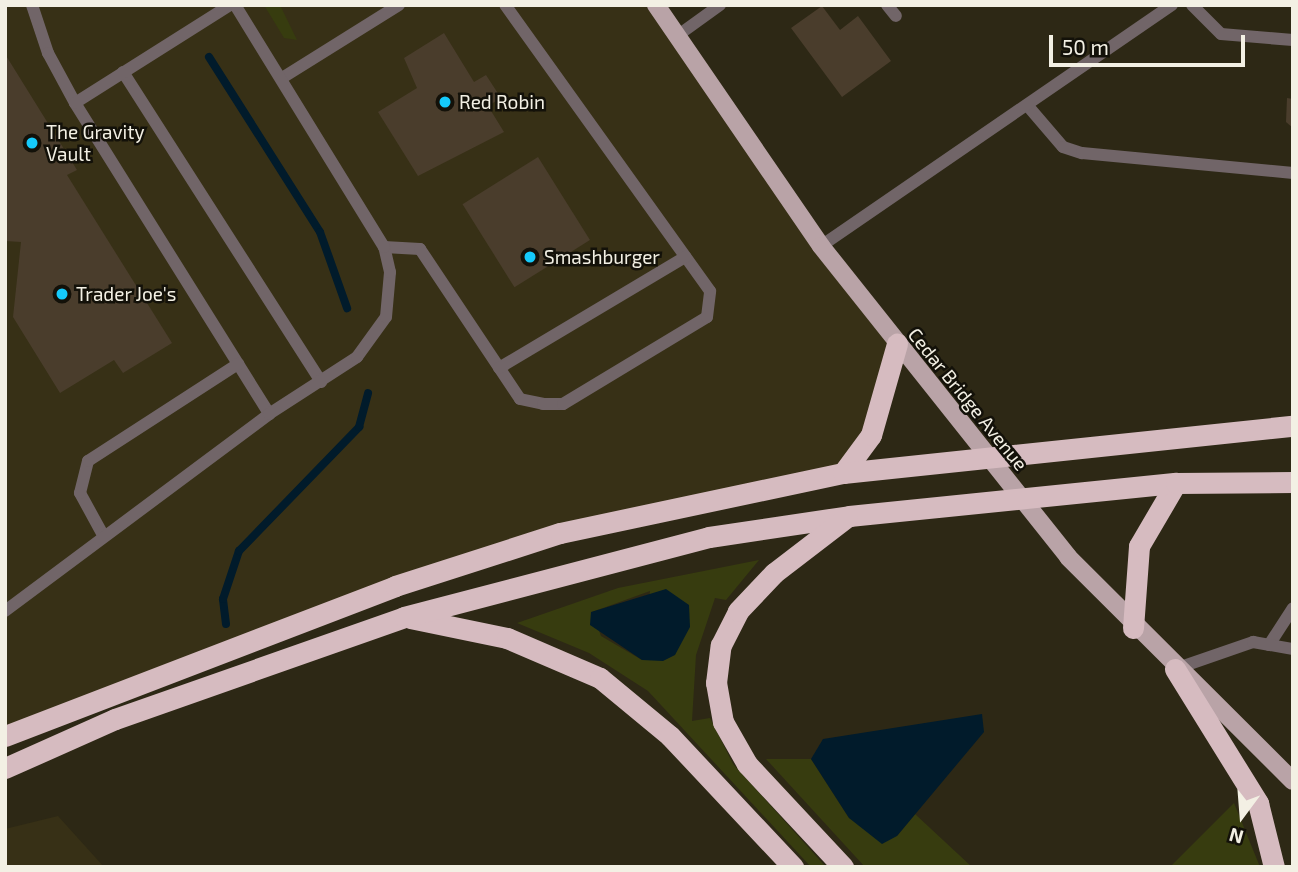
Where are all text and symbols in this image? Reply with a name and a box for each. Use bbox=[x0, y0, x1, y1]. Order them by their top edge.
scale bar bbox=[1053, 21, 1249, 65]
text: 50 m bbox=[1062, 34, 1109, 59]
place label: Red Robin bbox=[459, 91, 545, 113]
marker: Red Robin bbox=[437, 94, 453, 110]
place label: The Gravity Vault bbox=[46, 121, 145, 165]
marker: The Gravity Vault bbox=[24, 135, 40, 151]
place label: Smashburger bbox=[544, 246, 660, 268]
marker: Smashburger bbox=[522, 249, 538, 265]
place label: Trader Joe's bbox=[76, 283, 177, 305]
marker: Trader Joe's bbox=[54, 286, 70, 302]
street label: Cedar Bridge Avenue bbox=[903, 323, 1033, 475]
north arrow bbox=[1207, 781, 1277, 851]
text: N bbox=[1226, 824, 1246, 850]

